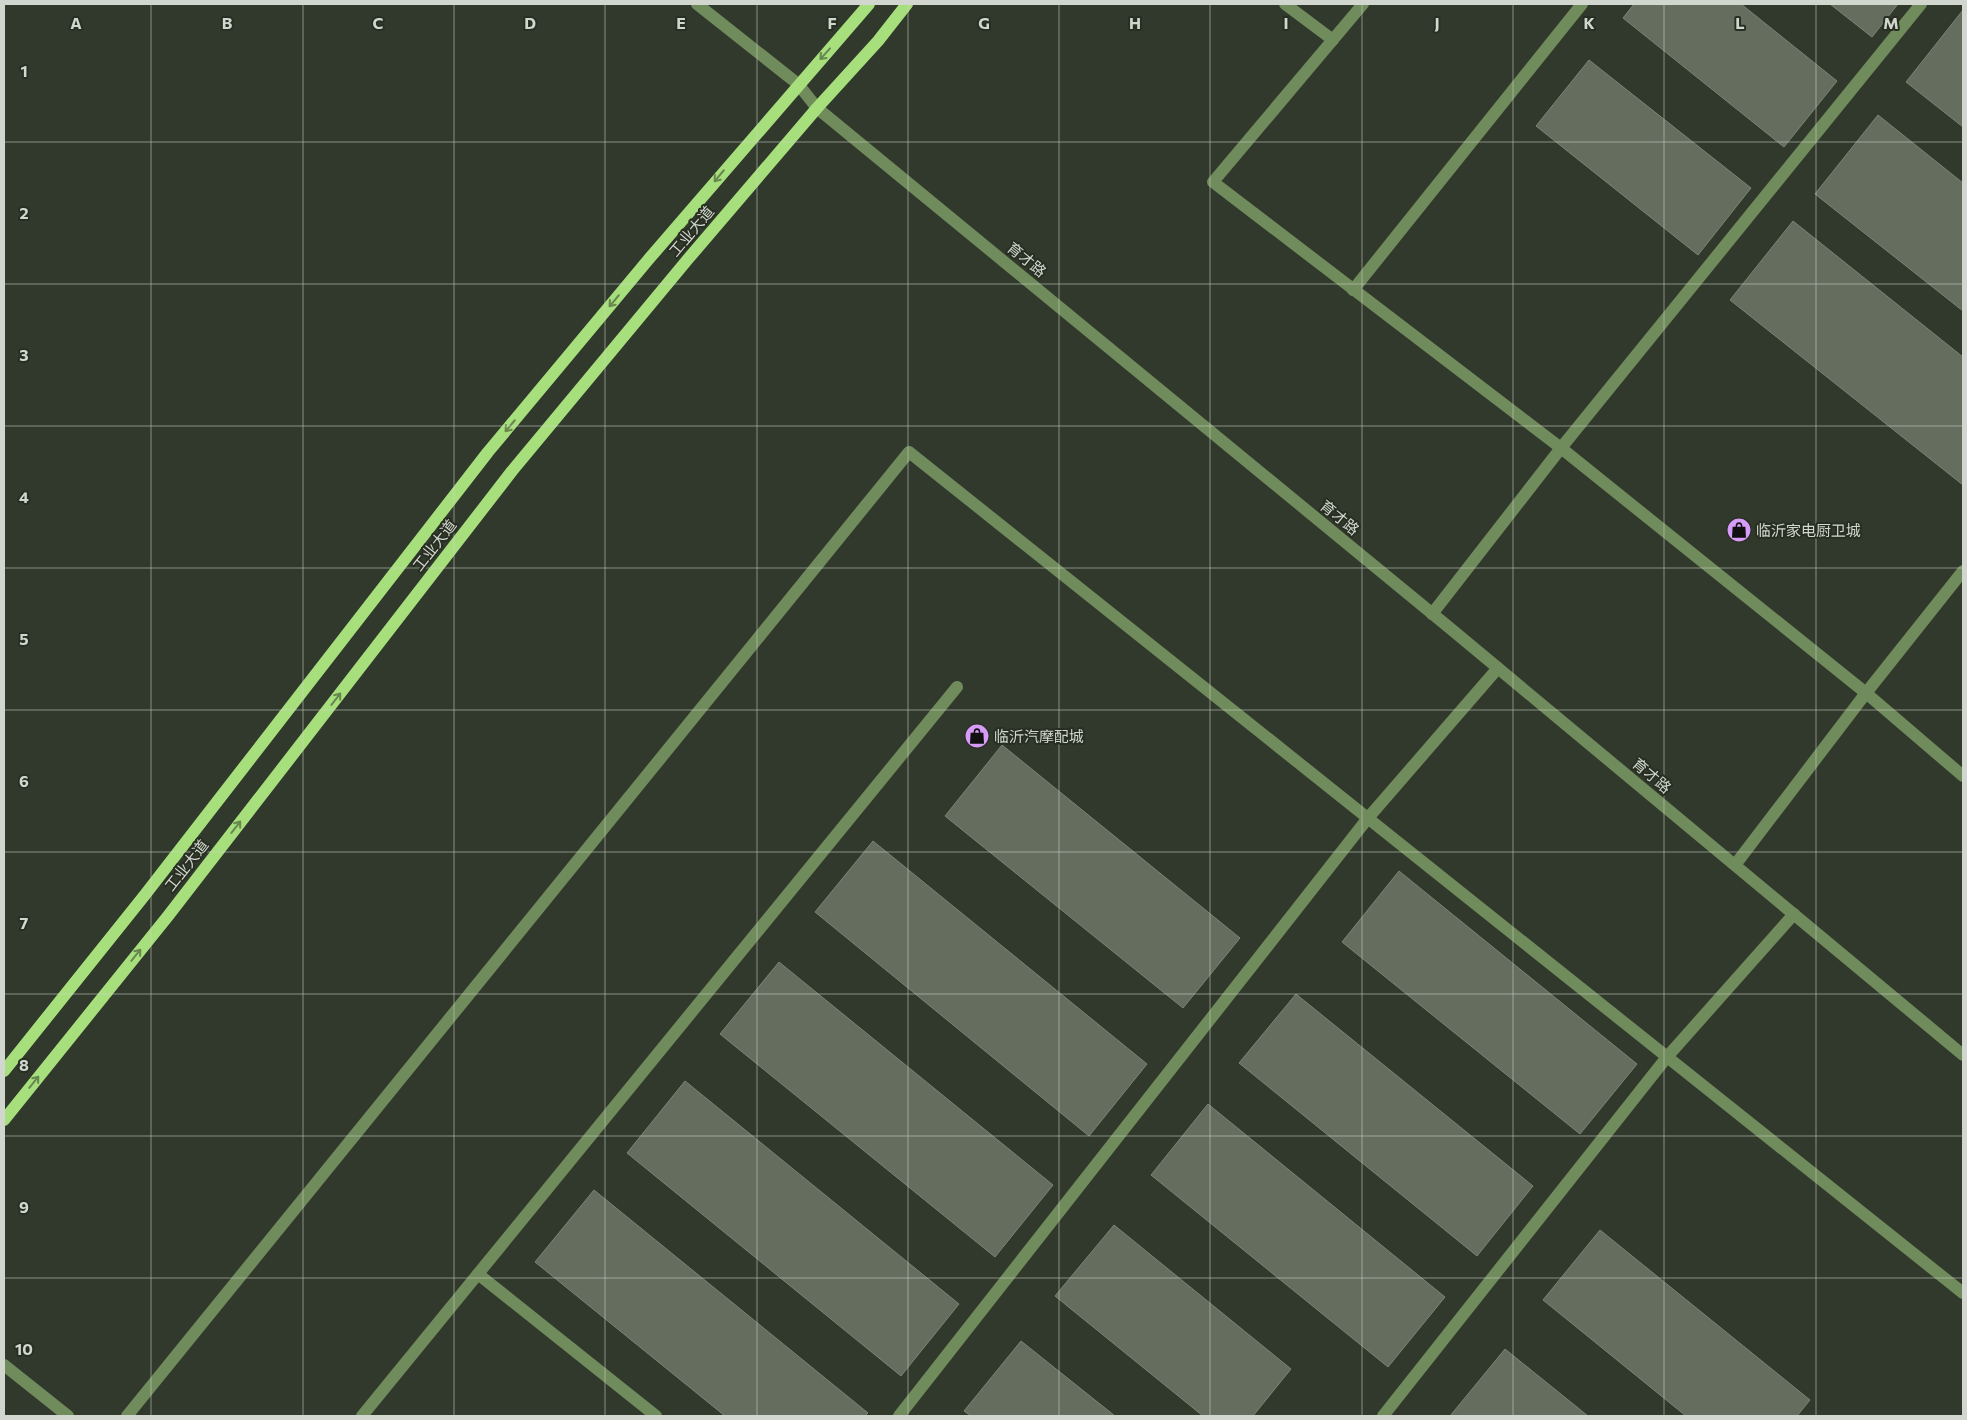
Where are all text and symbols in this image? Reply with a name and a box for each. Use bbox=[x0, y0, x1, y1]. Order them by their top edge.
text: A bbox=[70, 13, 82, 32]
text: B bbox=[222, 13, 233, 32]
text: C bbox=[373, 13, 384, 32]
text: D bbox=[524, 13, 536, 32]
text: E bbox=[676, 13, 686, 32]
text: F bbox=[827, 13, 837, 32]
text: G bbox=[978, 13, 990, 32]
text: H bbox=[1129, 13, 1141, 32]
text: I bbox=[1283, 13, 1289, 32]
text: J bbox=[1434, 13, 1440, 32]
text: K bbox=[1583, 13, 1595, 32]
text: L bbox=[1735, 13, 1745, 32]
text: M bbox=[1883, 13, 1899, 32]
one-way arrow bbox=[819, 47, 831, 60]
text: 1 bbox=[20, 61, 28, 80]
one-way arrow bbox=[713, 170, 724, 183]
street label: 工业大道 bbox=[665, 202, 717, 260]
text: 2 bbox=[19, 203, 29, 222]
street label: 育才路 bbox=[1004, 238, 1050, 280]
one-way arrow bbox=[608, 294, 619, 307]
text: 3 bbox=[19, 345, 29, 364]
one-way arrow bbox=[504, 419, 515, 432]
text: 4 bbox=[19, 487, 29, 506]
street label: 育才路 bbox=[1317, 496, 1363, 538]
street label: 工业大道 bbox=[408, 516, 460, 574]
shop icon: 临沂家电厨卫城 bbox=[1726, 517, 1752, 543]
place label: 临沂家电厨卫城 bbox=[1756, 521, 1861, 539]
text: 5 bbox=[19, 629, 29, 648]
one-way arrow bbox=[330, 693, 341, 706]
shop icon: 临沂汽摩配城 bbox=[964, 723, 990, 749]
place label: 临沂汽摩配城 bbox=[994, 727, 1084, 745]
street label: 育才路 bbox=[1629, 754, 1675, 796]
text: 6 bbox=[19, 771, 29, 790]
one-way arrow bbox=[231, 820, 241, 834]
street label: 工业大道 bbox=[160, 836, 212, 894]
text: 7 bbox=[20, 913, 29, 932]
one-way arrow bbox=[130, 949, 141, 962]
text: 8 bbox=[19, 1055, 29, 1074]
one-way arrow bbox=[29, 1076, 40, 1089]
text: 9 bbox=[19, 1197, 29, 1216]
text: 10 bbox=[15, 1339, 33, 1358]

